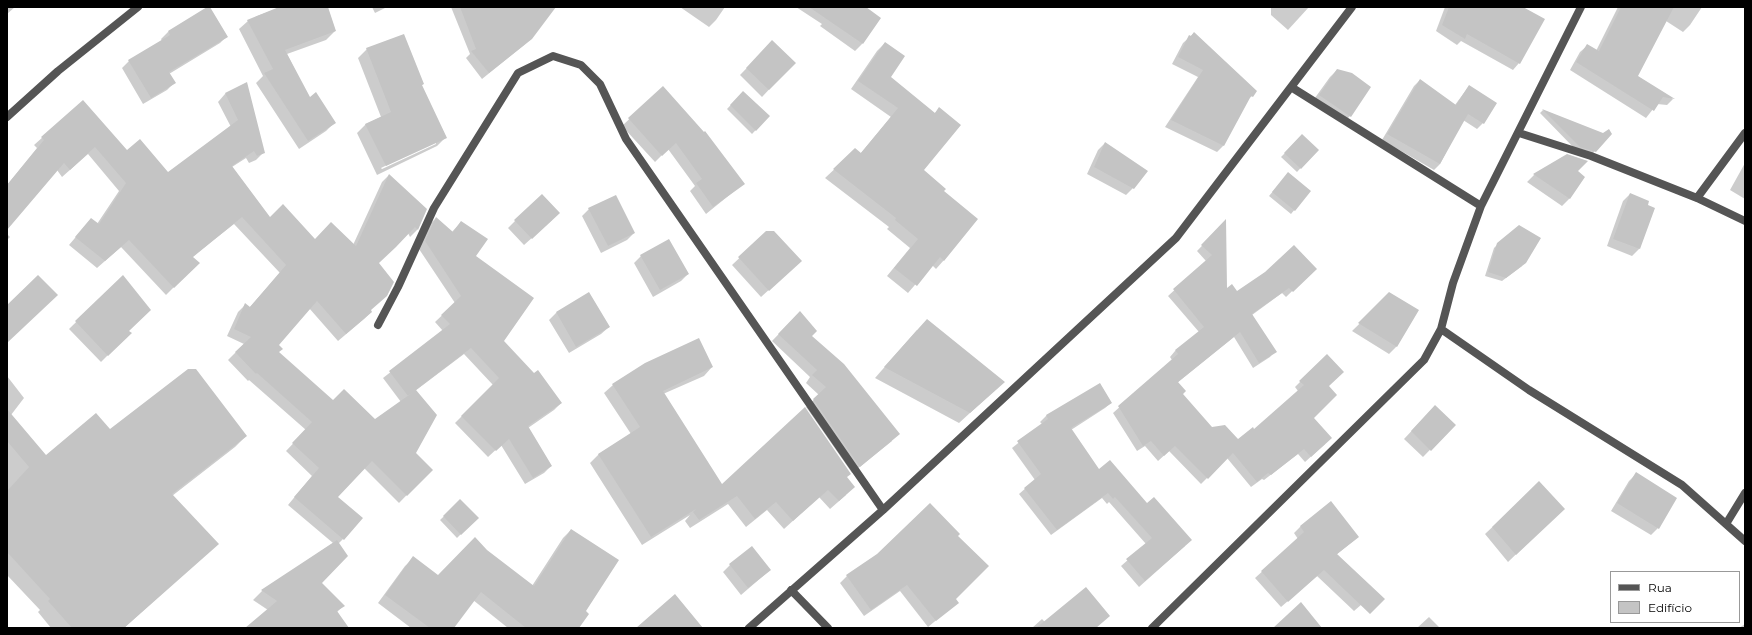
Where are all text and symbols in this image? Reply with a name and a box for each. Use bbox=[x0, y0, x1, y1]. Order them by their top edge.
legend bbox=[1610, 571, 1740, 623]
text: Rua bbox=[1648, 580, 1672, 595]
text: Edifício bbox=[1648, 600, 1692, 615]

